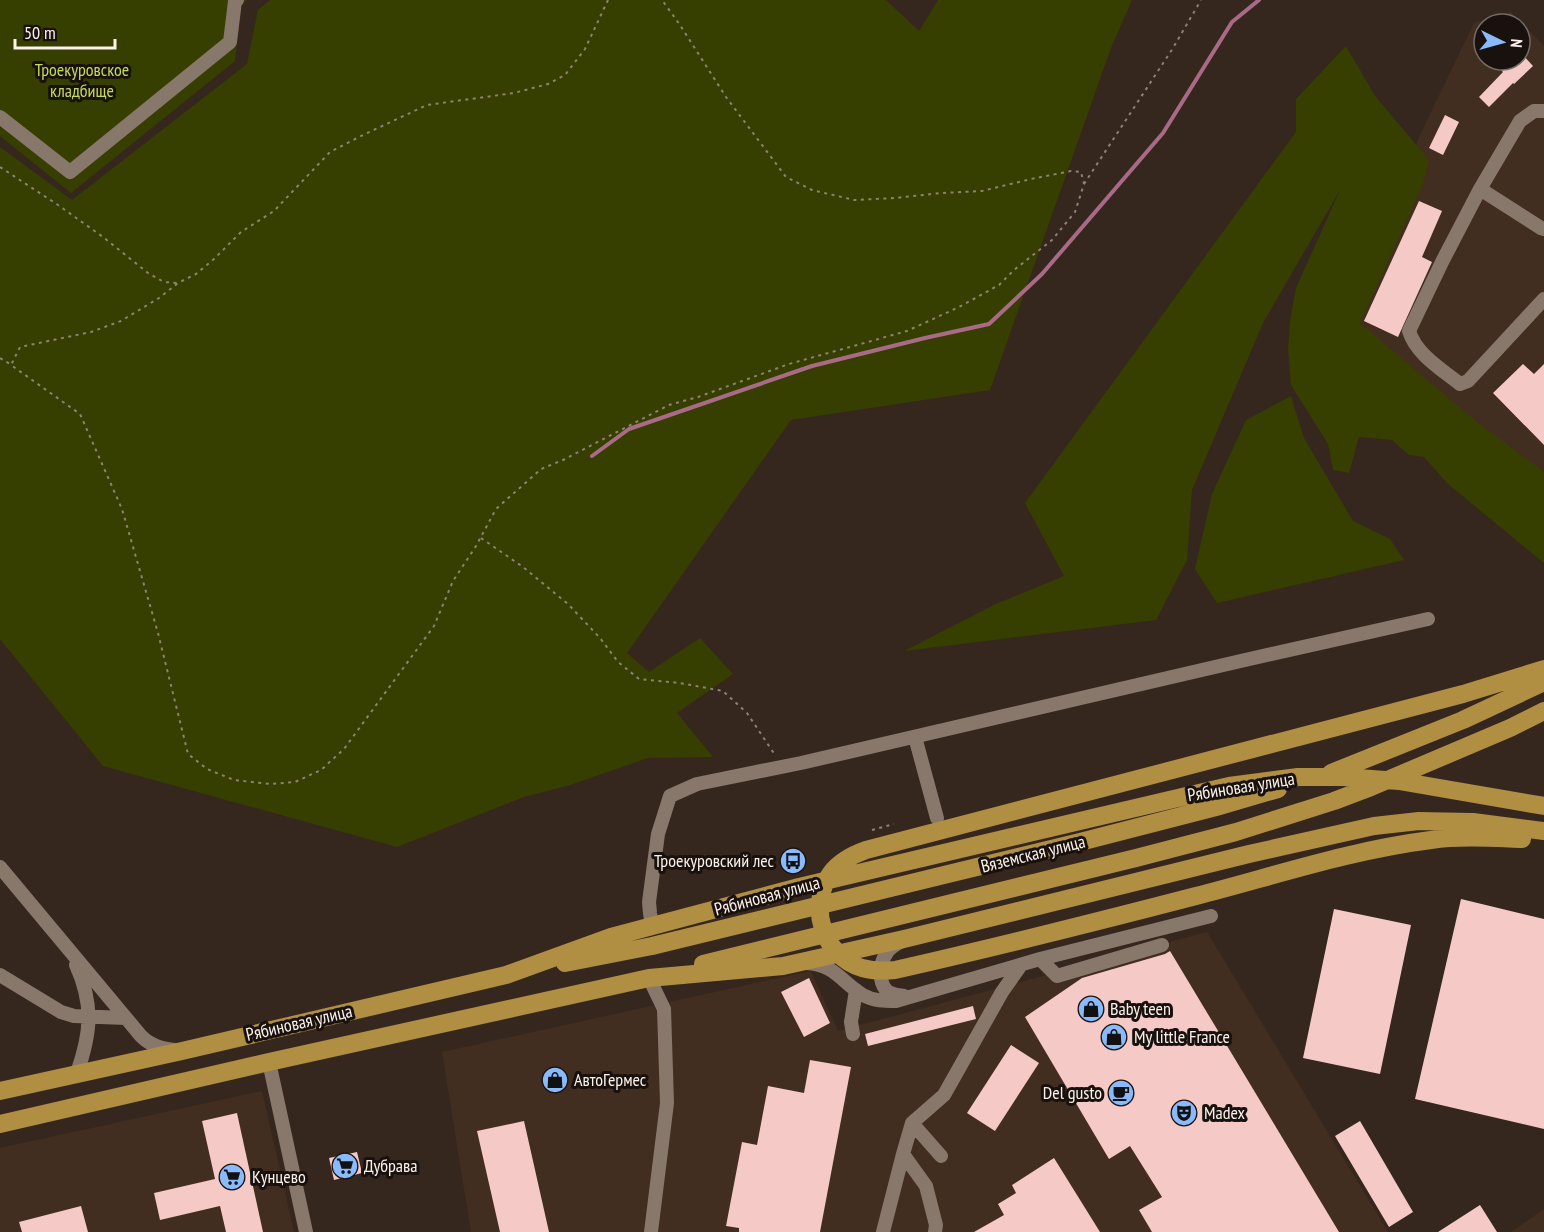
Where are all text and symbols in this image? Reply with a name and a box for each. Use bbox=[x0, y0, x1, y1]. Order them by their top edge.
scale bar bbox=[15, 12, 116, 50]
north arrow bbox=[1472, 12, 1532, 72]
text: 50 m bbox=[24, 21, 56, 44]
text: N bbox=[1507, 38, 1527, 48]
park label: Троекуровское кладбище bbox=[35, 58, 129, 102]
street label: Рябиновая улица bbox=[1186, 767, 1296, 806]
street label: Вяземская улица bbox=[978, 829, 1087, 878]
bus stop icon: Троекуровский лес bbox=[778, 846, 808, 876]
place label: Троекуровский лес bbox=[654, 849, 775, 872]
street label: Рябиновая улица bbox=[712, 870, 822, 921]
shop icon: Baby teen bbox=[1076, 994, 1106, 1024]
place label: Baby teen bbox=[1110, 997, 1171, 1020]
street label: Рябиновая улица bbox=[243, 999, 354, 1046]
shop icon: My little France bbox=[1099, 1022, 1129, 1052]
place label: My little France bbox=[1134, 1025, 1230, 1048]
shop icon: АвтоГермес bbox=[540, 1065, 570, 1095]
place label: АвтоГермес bbox=[574, 1068, 647, 1091]
cafe icon: Del gusto bbox=[1106, 1078, 1136, 1108]
place label: Del gusto bbox=[1043, 1081, 1102, 1104]
theatre icon: Madex bbox=[1169, 1098, 1199, 1128]
place label: Madex bbox=[1204, 1101, 1246, 1124]
supermarket icon: Дубрава bbox=[330, 1151, 360, 1181]
place label: Дубрава bbox=[364, 1154, 417, 1177]
supermarket icon: Кунцево bbox=[217, 1162, 247, 1192]
place label: Кунцево bbox=[252, 1165, 306, 1188]

